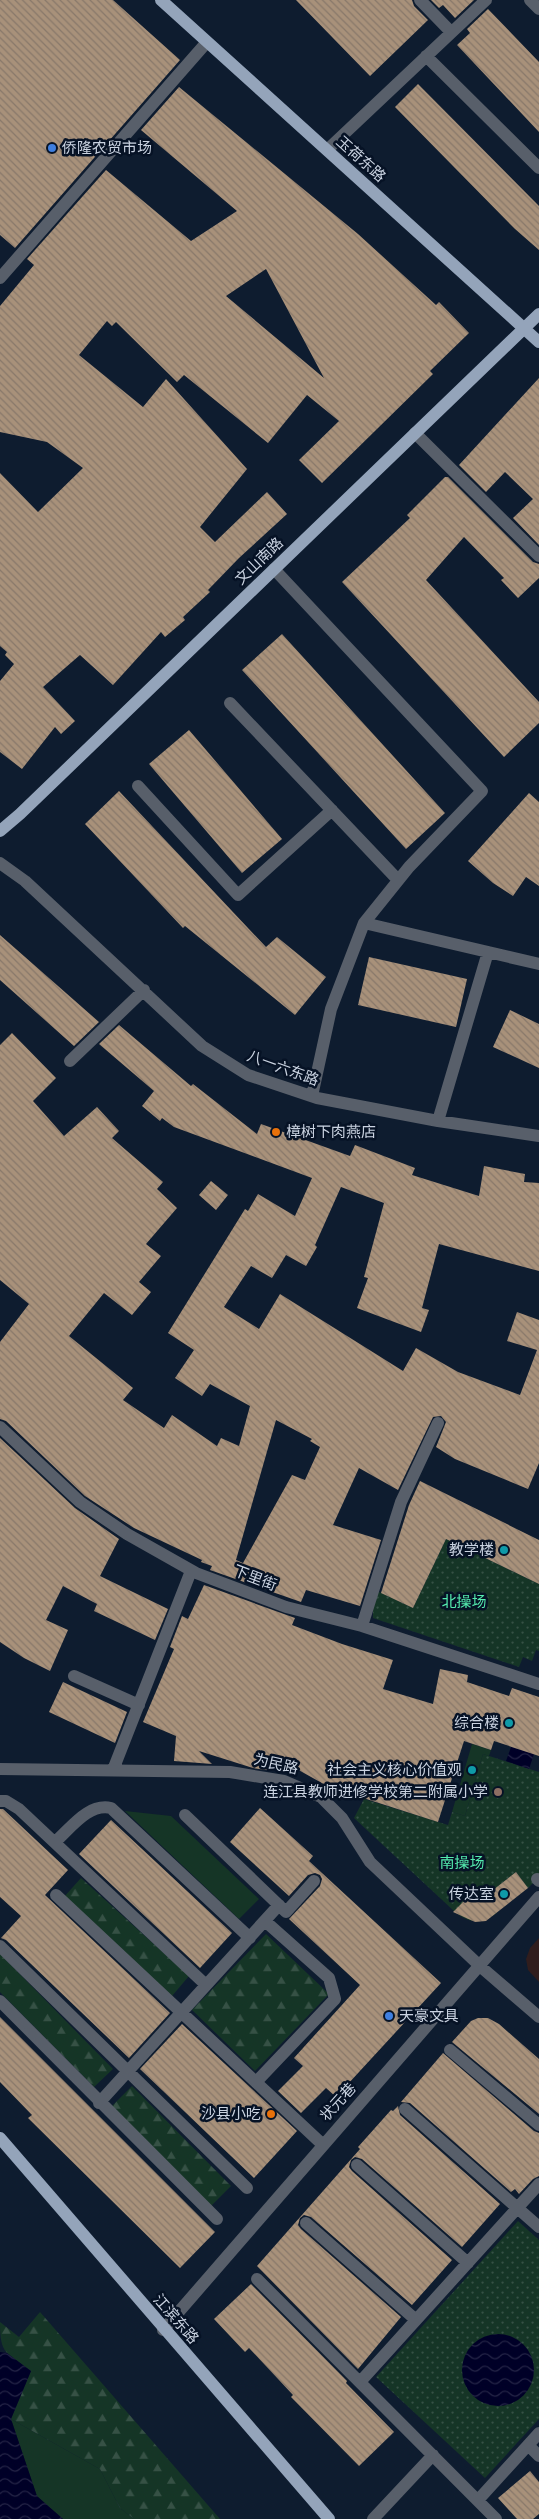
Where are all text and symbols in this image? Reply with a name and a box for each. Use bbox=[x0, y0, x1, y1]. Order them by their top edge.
street label: 玉荷东路 bbox=[333, 132, 389, 186]
place label: 侨隆农贸市场 bbox=[62, 139, 152, 157]
marker: 侨隆农贸市场 bbox=[46, 142, 58, 154]
street label: 文山南路 bbox=[231, 534, 287, 588]
street label: 八一六东路 bbox=[245, 1047, 321, 1089]
place label: 樟树下肉燕店 bbox=[286, 1123, 376, 1141]
marker: 樟树下肉燕店 bbox=[270, 1126, 282, 1138]
place label: 教学楼 bbox=[449, 1541, 494, 1559]
marker: 教学楼 bbox=[498, 1544, 510, 1556]
street label: 下里街 bbox=[231, 1562, 279, 1594]
park label: 北操场 bbox=[441, 1593, 487, 1611]
place label: 综合楼 bbox=[454, 1714, 499, 1732]
marker: 综合楼 bbox=[503, 1717, 515, 1729]
street label: 为民路 bbox=[252, 1750, 300, 1778]
place label: 社会主义核心价值观 bbox=[327, 1761, 462, 1779]
marker: 社会主义核心价值观 bbox=[466, 1764, 478, 1776]
place label: 连江县教师进修学校第二附属小学 bbox=[263, 1783, 488, 1801]
marker: 连江县教师进修学校第二附属小学 bbox=[492, 1786, 504, 1798]
park label: 南操场 bbox=[439, 1854, 485, 1872]
place label: 传达室 bbox=[449, 1885, 494, 1903]
marker: 传达室 bbox=[498, 1888, 510, 1900]
place label: 天豪文具 bbox=[399, 2007, 459, 2025]
marker: 天豪文具 bbox=[383, 2010, 395, 2022]
street label: 状元巷 bbox=[316, 2079, 360, 2125]
place label: 沙县小吃 bbox=[201, 2105, 261, 2123]
marker: 沙县小吃 bbox=[265, 2108, 277, 2120]
street label: 江滨东路 bbox=[150, 2290, 202, 2348]

